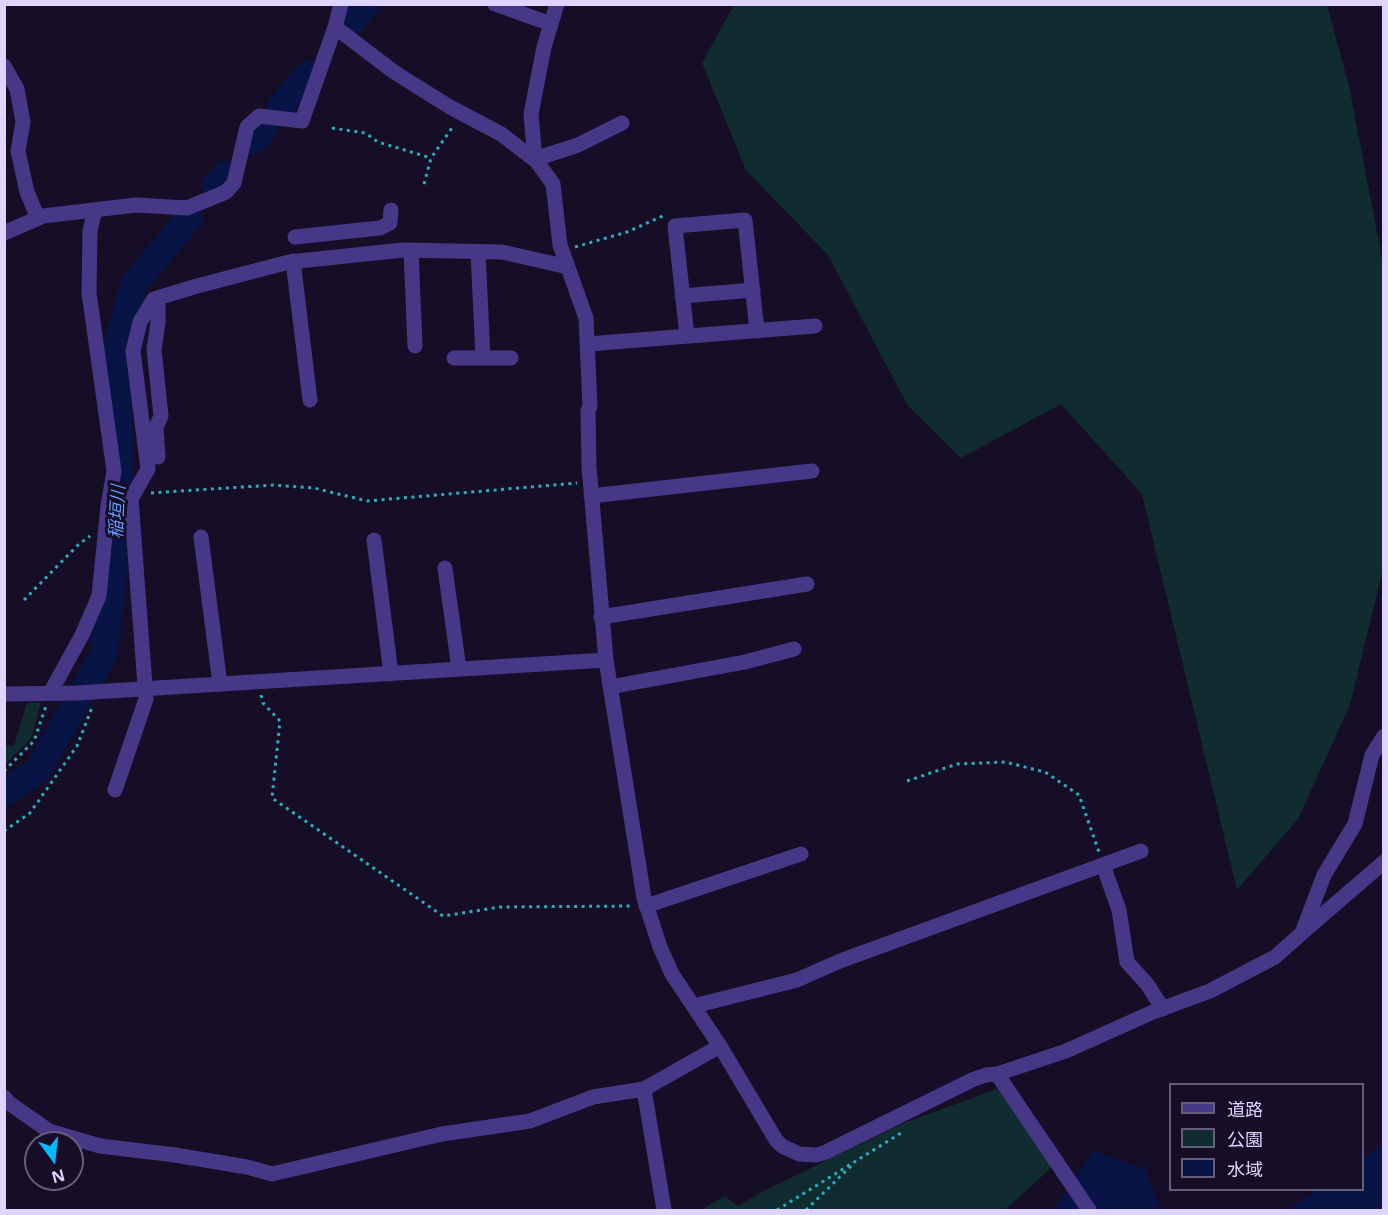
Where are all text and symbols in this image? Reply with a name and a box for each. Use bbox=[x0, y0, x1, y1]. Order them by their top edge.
water label: 稲垣川 bbox=[106, 484, 130, 540]
legend bbox=[1169, 1083, 1364, 1191]
text: 道路 bbox=[1227, 1097, 1263, 1121]
text: 公園 bbox=[1227, 1127, 1263, 1151]
north arrow bbox=[24, 1131, 84, 1191]
text: 水域 bbox=[1227, 1157, 1263, 1181]
text: N bbox=[49, 1164, 67, 1189]

